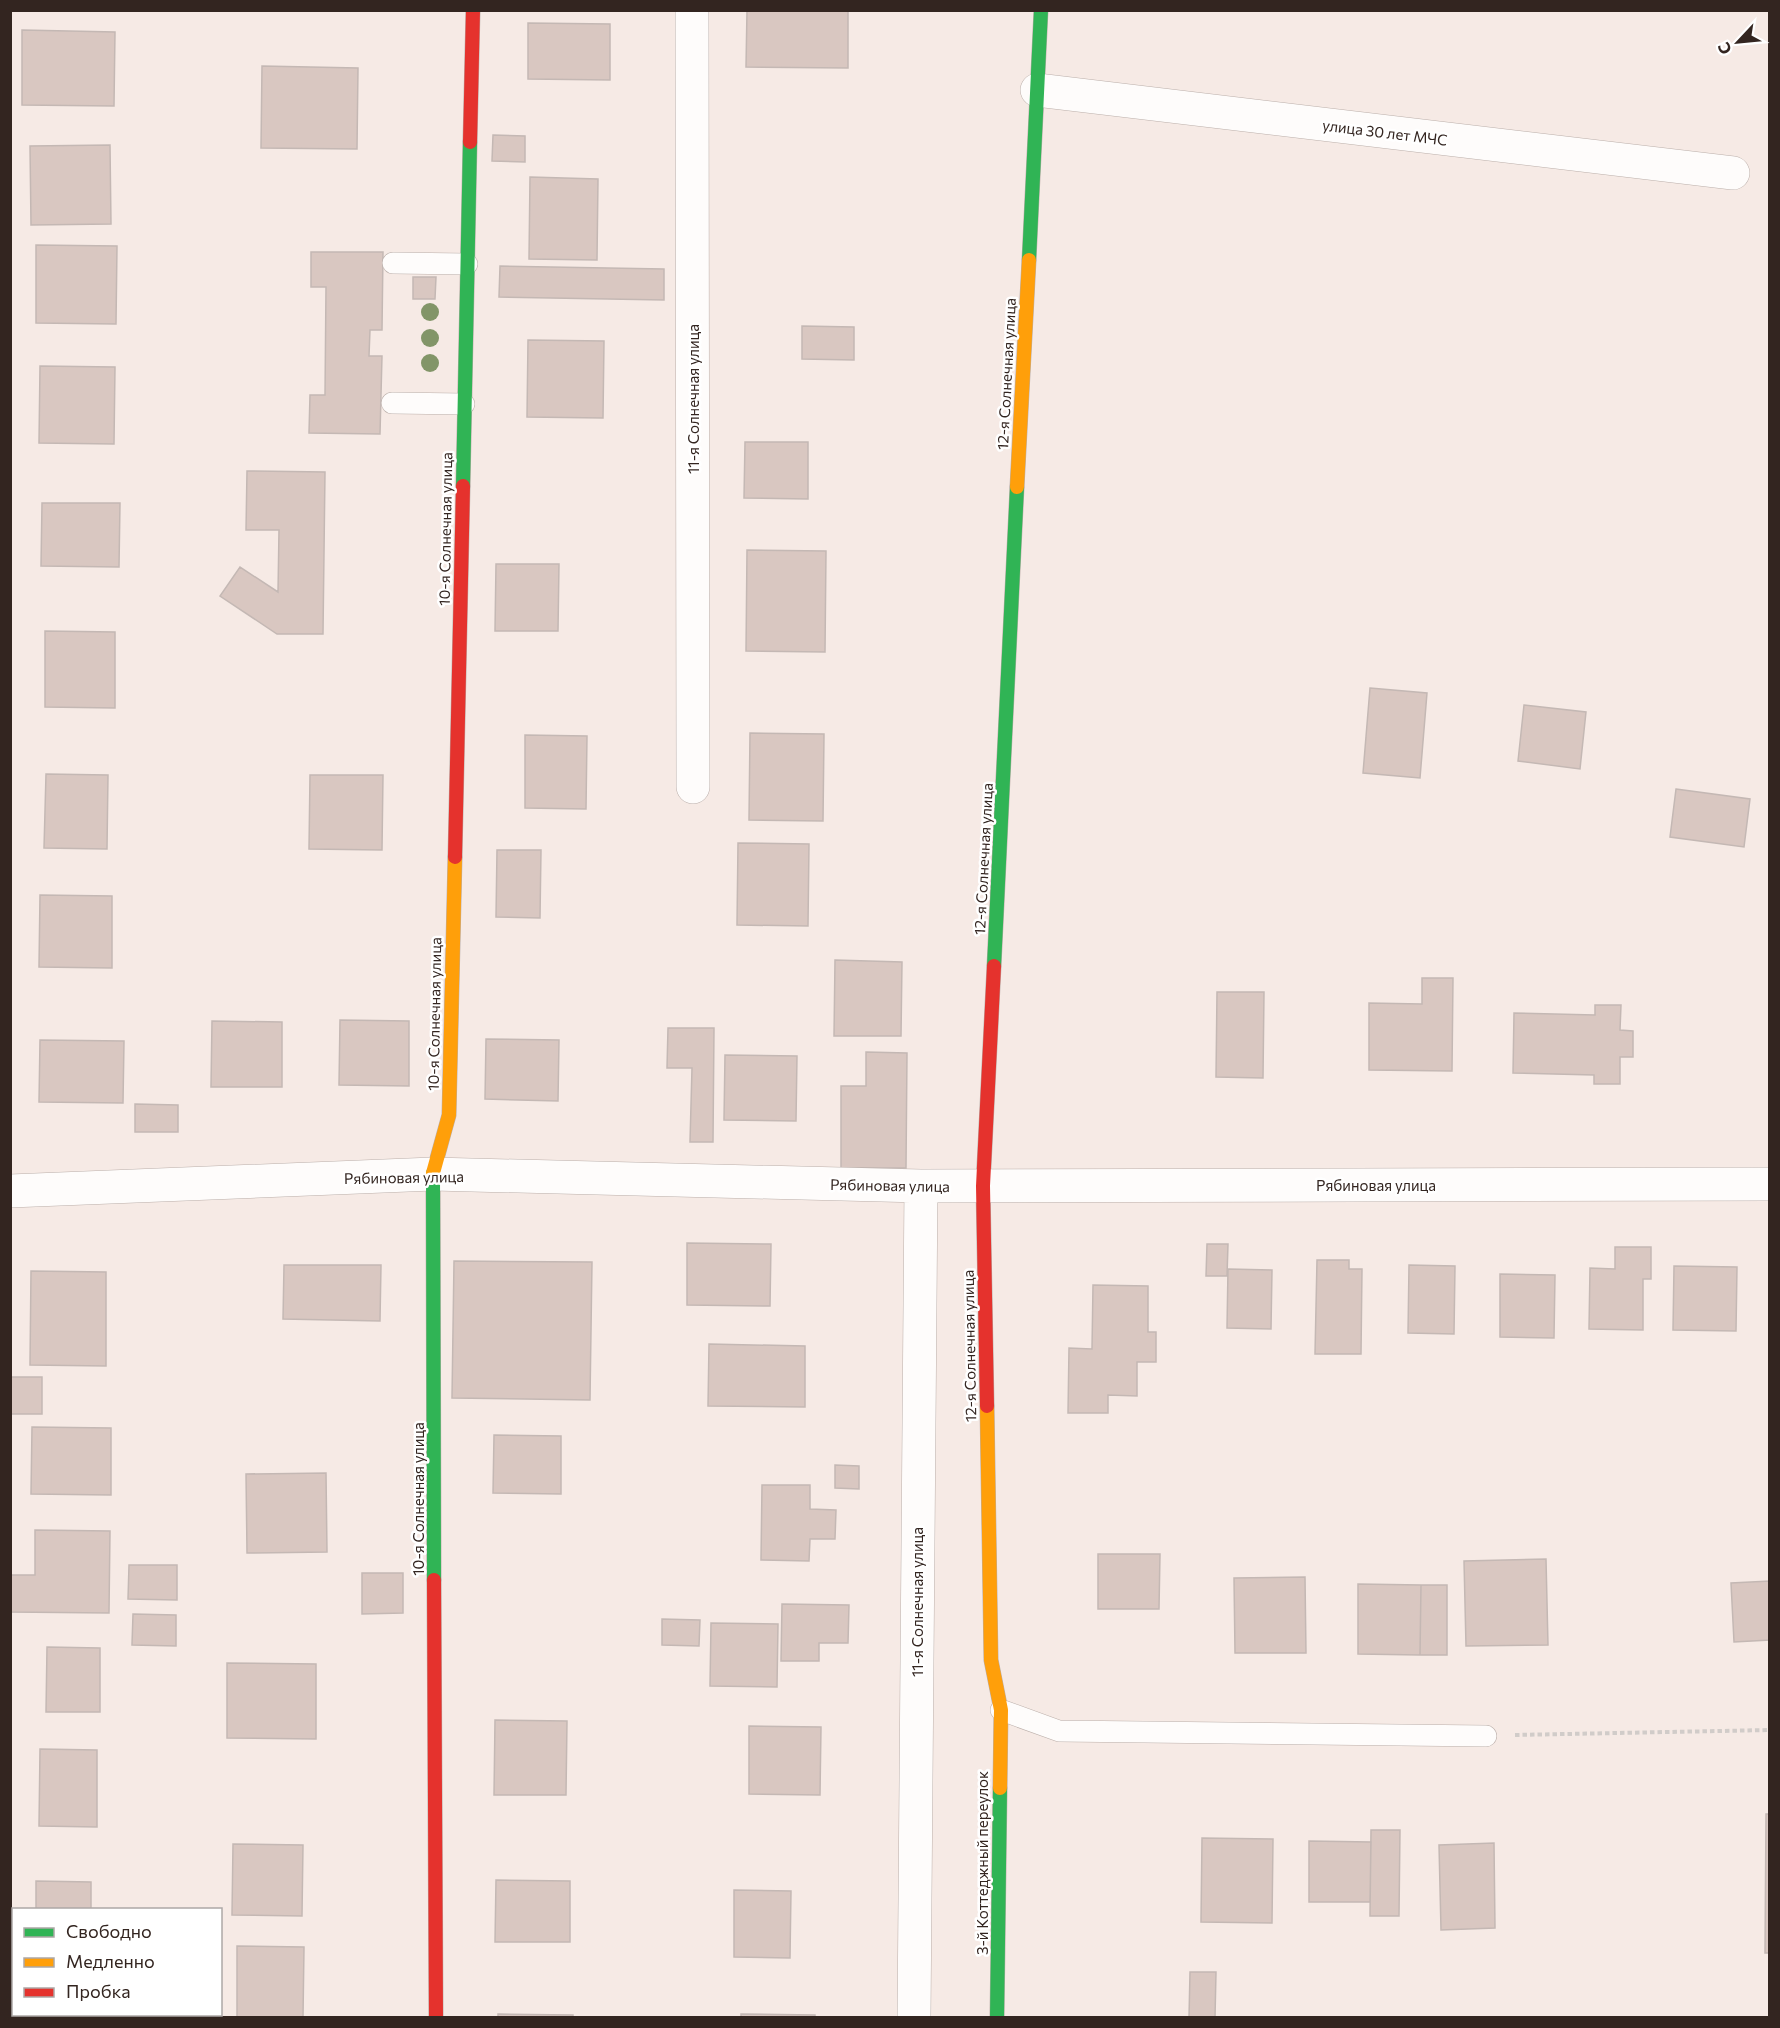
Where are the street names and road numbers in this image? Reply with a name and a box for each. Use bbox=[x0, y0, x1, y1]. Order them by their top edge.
street label: улица 30 лет МЧС bbox=[1321, 115, 1449, 149]
street label: 12-я Солнечная улица bbox=[993, 298, 1019, 450]
street label: 11-я Солнечная улица bbox=[684, 324, 702, 474]
street label: 10-я Солнечная улица bbox=[435, 452, 455, 606]
street label: 12-я Солнечная улица bbox=[970, 783, 996, 935]
street label: 10-я Солнечная улица bbox=[424, 937, 444, 1091]
street label: Рябиновая улица bbox=[344, 1167, 464, 1187]
street label: Рябиновая улица bbox=[830, 1175, 950, 1195]
street label: Рябиновая улица bbox=[1316, 1176, 1436, 1194]
street label: 12-я Солнечная улица bbox=[959, 1270, 979, 1422]
street label: 10-я Солнечная улица bbox=[409, 1422, 427, 1576]
street label: 11-я Солнечная улица bbox=[908, 1527, 926, 1677]
street label: 3-й Коттеджный переулок bbox=[973, 1771, 991, 1955]

